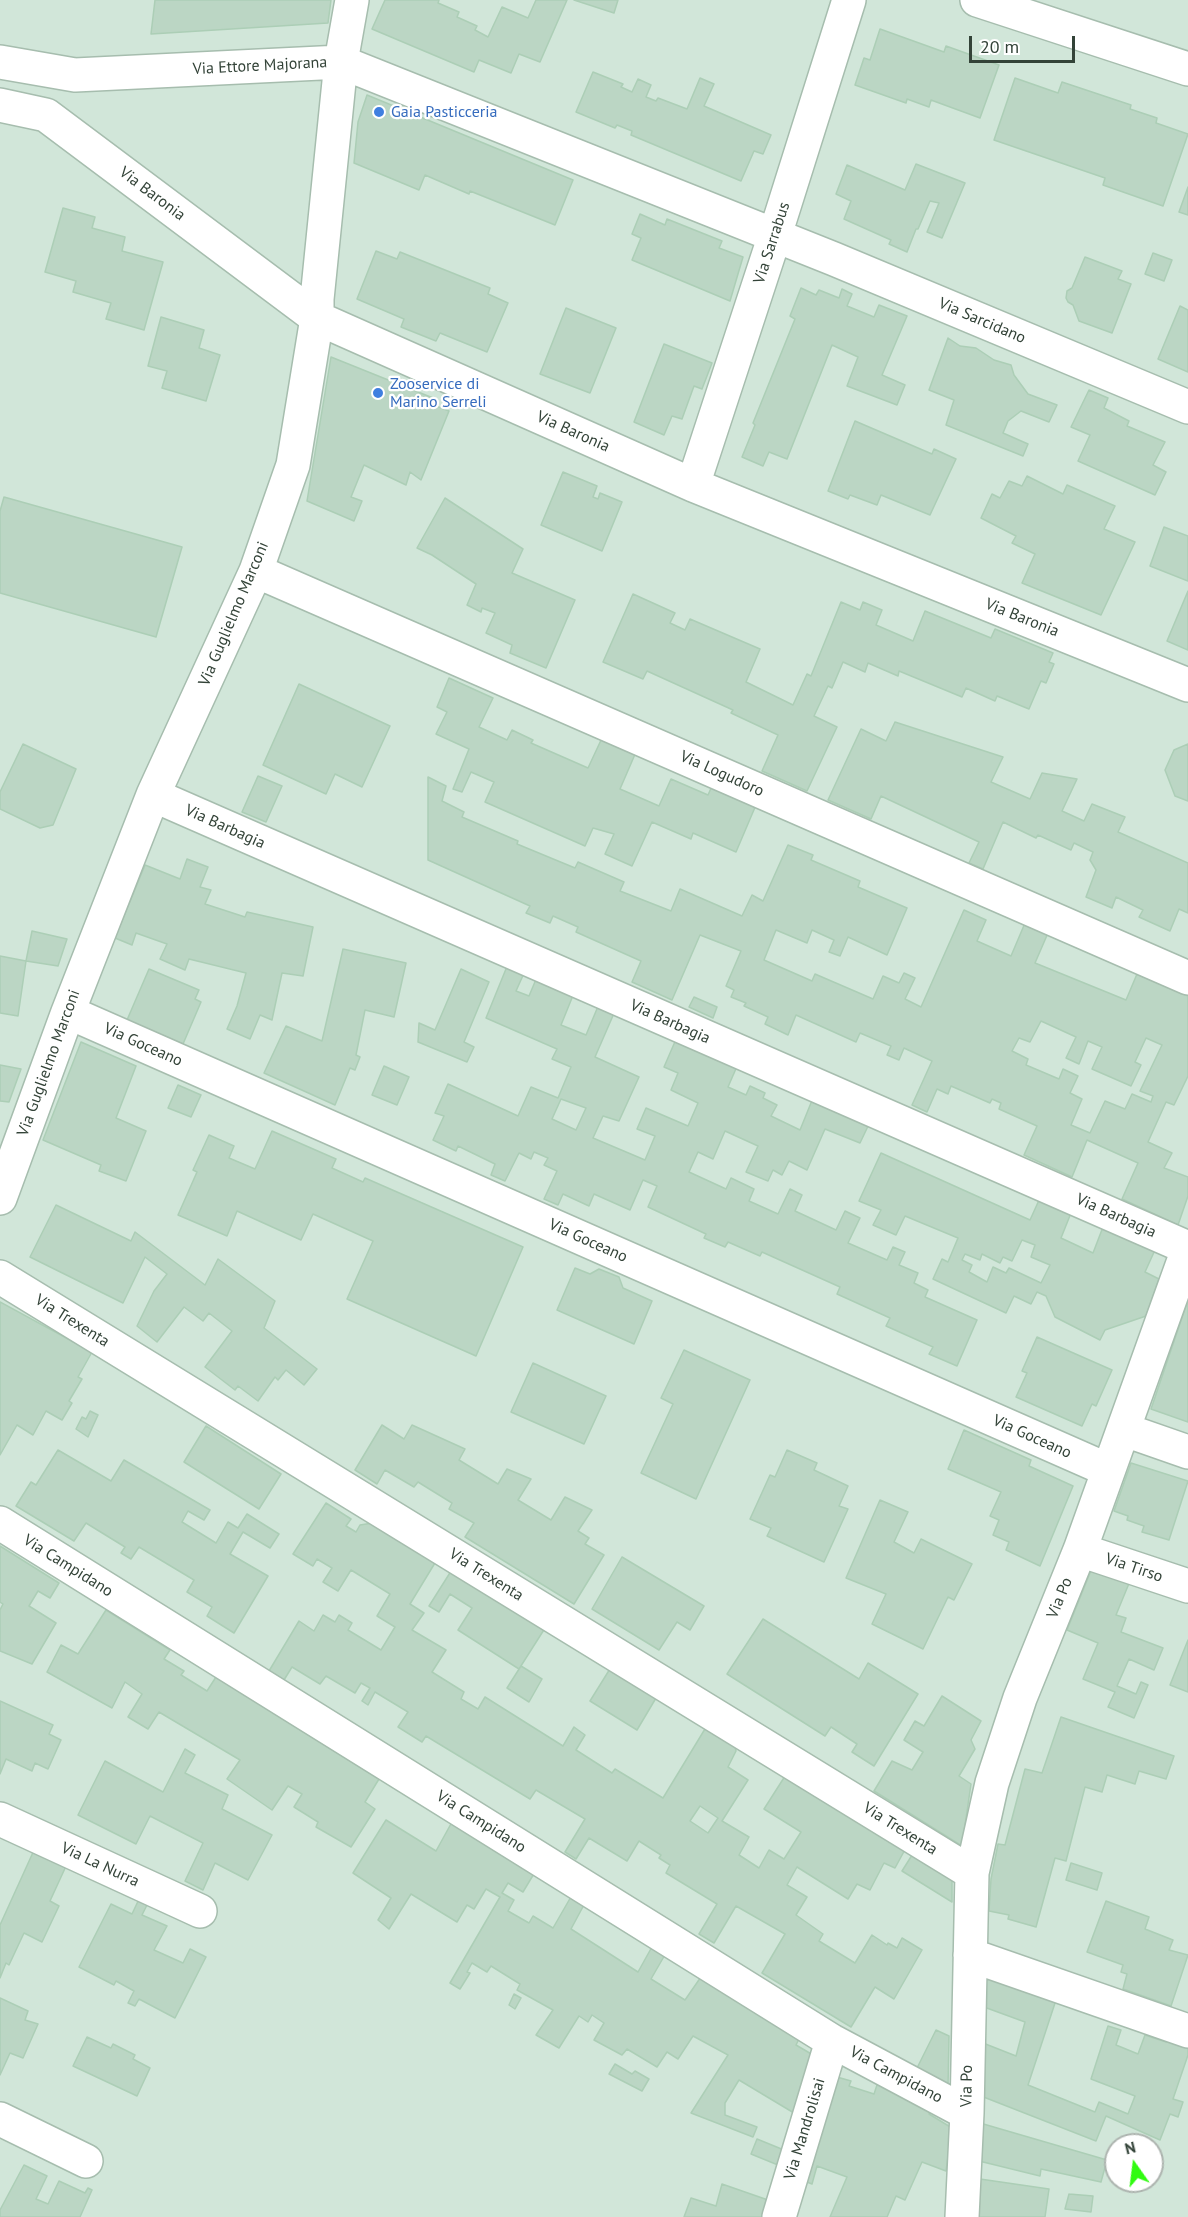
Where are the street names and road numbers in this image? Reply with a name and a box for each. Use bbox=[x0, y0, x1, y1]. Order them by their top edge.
street label: Via Ettore Majorana bbox=[192, 53, 328, 79]
street label: Via Baronia bbox=[115, 163, 189, 225]
street label: Via Sarrabus bbox=[750, 200, 794, 286]
street label: Via Sarcidano bbox=[936, 294, 1028, 348]
street label: Via Baronia bbox=[534, 407, 612, 457]
street label: Via Guglielmo Marconi bbox=[195, 539, 273, 689]
street label: Via Baronia bbox=[982, 595, 1062, 641]
street label: Via Logudoro bbox=[677, 747, 767, 801]
street label: Via Barbagia bbox=[182, 801, 268, 853]
street label: Via Guglielmo Marconi bbox=[14, 987, 84, 1139]
street label: Via Barbagia bbox=[627, 996, 713, 1048]
street label: Via Goceano bbox=[101, 1019, 185, 1071]
street label: Via Barbagia bbox=[1073, 1190, 1159, 1242]
street label: Via Goceano bbox=[546, 1215, 630, 1267]
street label: Via Trexenta bbox=[31, 1291, 113, 1351]
street label: Via Goceano bbox=[990, 1411, 1074, 1463]
street label: Via Campidano bbox=[20, 1531, 116, 1601]
street label: Via Trexenta bbox=[445, 1545, 527, 1605]
street label: Via Tirso bbox=[1103, 1549, 1165, 1587]
street label: Via Po bbox=[1043, 1575, 1077, 1621]
street label: Via Campidano bbox=[433, 1787, 529, 1857]
street label: Via Trexenta bbox=[859, 1799, 941, 1859]
street label: Via La Nurra bbox=[58, 1839, 142, 1891]
street label: Via Campidano bbox=[846, 2043, 946, 2107]
street label: Via Po bbox=[957, 2065, 977, 2107]
street label: Via Mandrolisai bbox=[780, 2076, 830, 2182]

